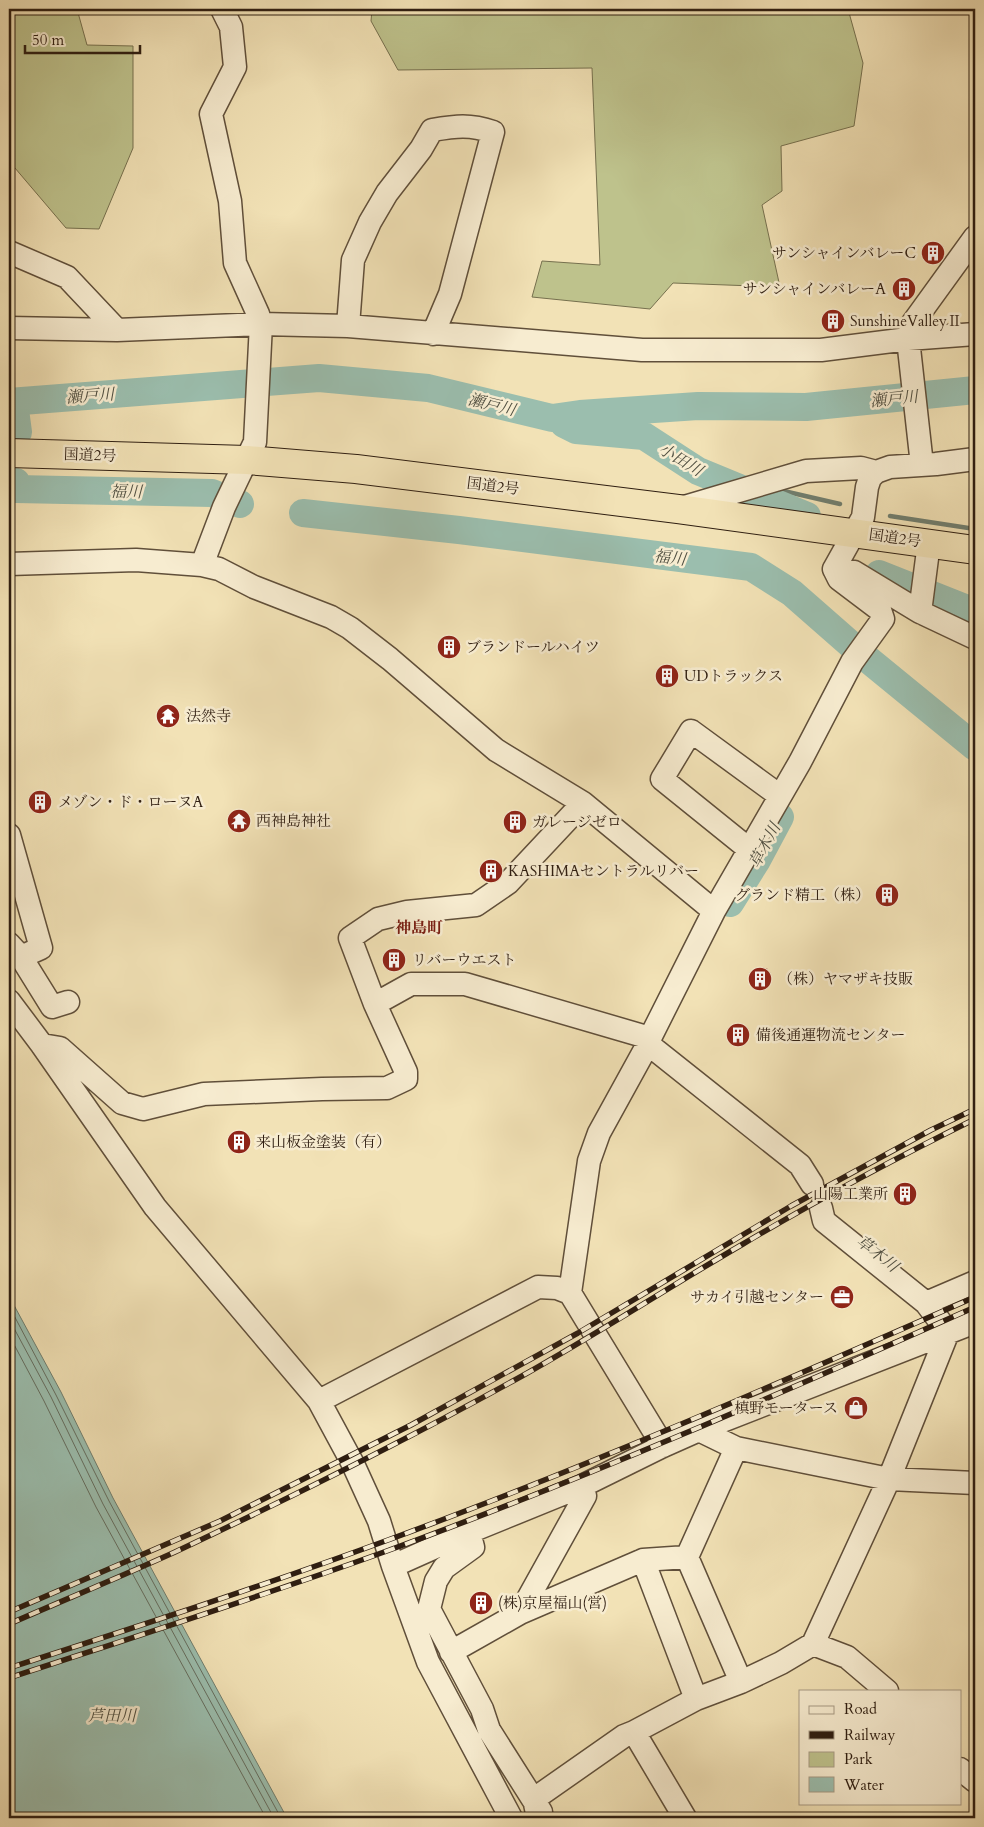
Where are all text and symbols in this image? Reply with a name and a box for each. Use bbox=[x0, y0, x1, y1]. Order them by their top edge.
scale bar bbox=[25, 22, 140, 54]
text: 50 m bbox=[32, 30, 64, 50]
building icon: サンシャインバレーC bbox=[920, 240, 946, 266]
place label: サンシャインバレーC bbox=[772, 243, 916, 263]
building icon: サンシャインバレーA bbox=[891, 276, 917, 302]
place label: サンシャインバレーA bbox=[743, 279, 886, 299]
building icon: SunshineValleyⅡ bbox=[820, 308, 846, 334]
place label: SunshineValleyⅡ bbox=[850, 311, 962, 331]
water label: 瀬戸川 bbox=[65, 383, 117, 409]
water label: 瀬戸川 bbox=[869, 385, 921, 412]
water label: 瀬戸川 bbox=[466, 388, 520, 422]
water label: 小田川 bbox=[654, 438, 708, 483]
street label: 国道2号 bbox=[63, 444, 117, 466]
street label: 国道2号 bbox=[466, 473, 520, 499]
water label: 福川 bbox=[110, 481, 144, 503]
street label: 国道2号 bbox=[868, 524, 922, 552]
water label: 福川 bbox=[653, 545, 689, 571]
building icon: ブランドールハイツ bbox=[436, 634, 462, 660]
place label: ブランドールハイツ bbox=[466, 637, 600, 657]
building icon: UDトラックス bbox=[654, 663, 680, 689]
place label: UDトラックス bbox=[684, 666, 783, 686]
temple icon: 法然寺 bbox=[155, 703, 181, 729]
place label: 法然寺 bbox=[186, 706, 231, 726]
building icon: メゾン・ド・ローヌA bbox=[27, 789, 53, 815]
place label: メゾン・ド・ローヌA bbox=[58, 792, 204, 812]
temple icon: 西神島神社 bbox=[226, 808, 252, 834]
building icon: ガレージゼロ bbox=[502, 809, 528, 835]
place label: 西神島神社 bbox=[256, 811, 331, 831]
place label: ガレージゼロ bbox=[532, 812, 622, 832]
water label: 草木川 bbox=[744, 817, 787, 872]
building icon: KASHIMAセントラルリバー bbox=[478, 858, 504, 884]
place label: KASHIMAセントラルリバー bbox=[508, 861, 699, 881]
building icon: グランド精工（株） bbox=[874, 882, 900, 908]
place label: グランド精工（株） bbox=[735, 885, 870, 905]
district label: 神島町 bbox=[395, 917, 443, 939]
building icon: リバーウエスト bbox=[381, 947, 407, 973]
place label: リバーウエスト bbox=[412, 950, 517, 970]
building icon: （株）ヤマザキ技販 bbox=[747, 966, 773, 992]
place label: （株）ヤマザキ技販 bbox=[778, 969, 913, 989]
building icon: 備後通運物流センター bbox=[725, 1022, 751, 1048]
place label: 備後通運物流センター bbox=[756, 1025, 905, 1045]
building icon: 来山板金塗装（有） bbox=[226, 1129, 252, 1155]
place label: 来山板金塗装（有） bbox=[256, 1132, 391, 1152]
building icon: 山陽工業所 bbox=[892, 1181, 918, 1207]
place label: 山陽工業所 bbox=[813, 1184, 888, 1204]
water label: 草木川 bbox=[852, 1230, 905, 1278]
office icon: サカイ引越センター bbox=[829, 1284, 855, 1310]
place label: サカイ引越センター bbox=[690, 1287, 824, 1307]
shop icon: 槙野モータース bbox=[843, 1395, 869, 1421]
place label: 槙野モータース bbox=[734, 1398, 838, 1418]
building icon: (株)京屋福山(営) bbox=[468, 1590, 494, 1616]
place label: (株)京屋福山(営) bbox=[498, 1593, 607, 1613]
legend bbox=[799, 1690, 962, 1804]
text: Road bbox=[844, 1699, 877, 1719]
water label: 芦田川 bbox=[88, 1705, 138, 1727]
text: Railway bbox=[844, 1725, 895, 1745]
text: Park bbox=[844, 1749, 873, 1769]
text: Water bbox=[843, 1775, 885, 1795]

